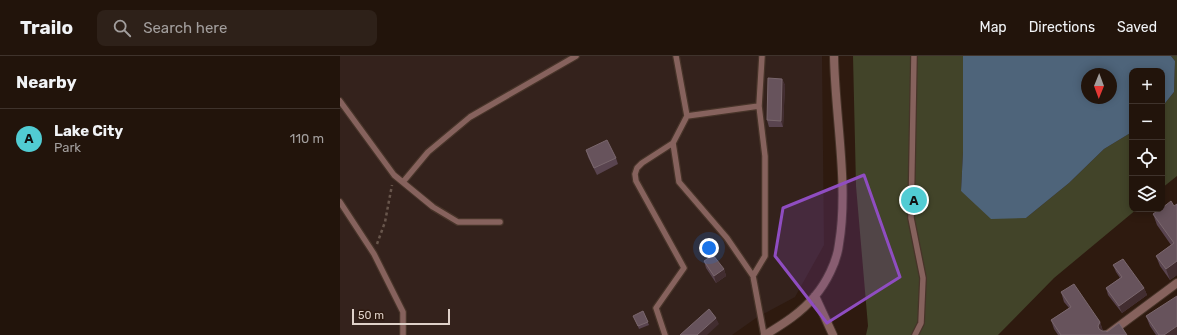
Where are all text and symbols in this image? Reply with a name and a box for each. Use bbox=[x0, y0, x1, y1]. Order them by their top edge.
search box bbox=[97, 10, 377, 46]
text: Trailo bbox=[20, 16, 73, 39]
icon: search bbox=[111, 17, 133, 39]
text: Search here bbox=[143, 19, 227, 37]
text: Map bbox=[980, 19, 1007, 36]
text: Directions bbox=[1029, 19, 1095, 36]
text: Saved bbox=[1117, 19, 1157, 36]
north arrow bbox=[1081, 68, 1117, 104]
map controls bbox=[1129, 68, 1165, 212]
button: + bbox=[1129, 68, 1165, 104]
text: Nearby bbox=[16, 72, 77, 92]
button: − bbox=[1129, 104, 1165, 140]
text: Lake City bbox=[54, 122, 123, 140]
text: A bbox=[24, 131, 34, 146]
text: 110 m bbox=[290, 131, 324, 146]
text: Park bbox=[54, 140, 81, 155]
button: locate bbox=[1129, 140, 1165, 176]
button: layers bbox=[1129, 176, 1165, 212]
pin: A bbox=[901, 185, 927, 215]
your location bbox=[699, 238, 719, 258]
scale bar bbox=[352, 307, 450, 326]
text: 50 m bbox=[358, 309, 384, 322]

